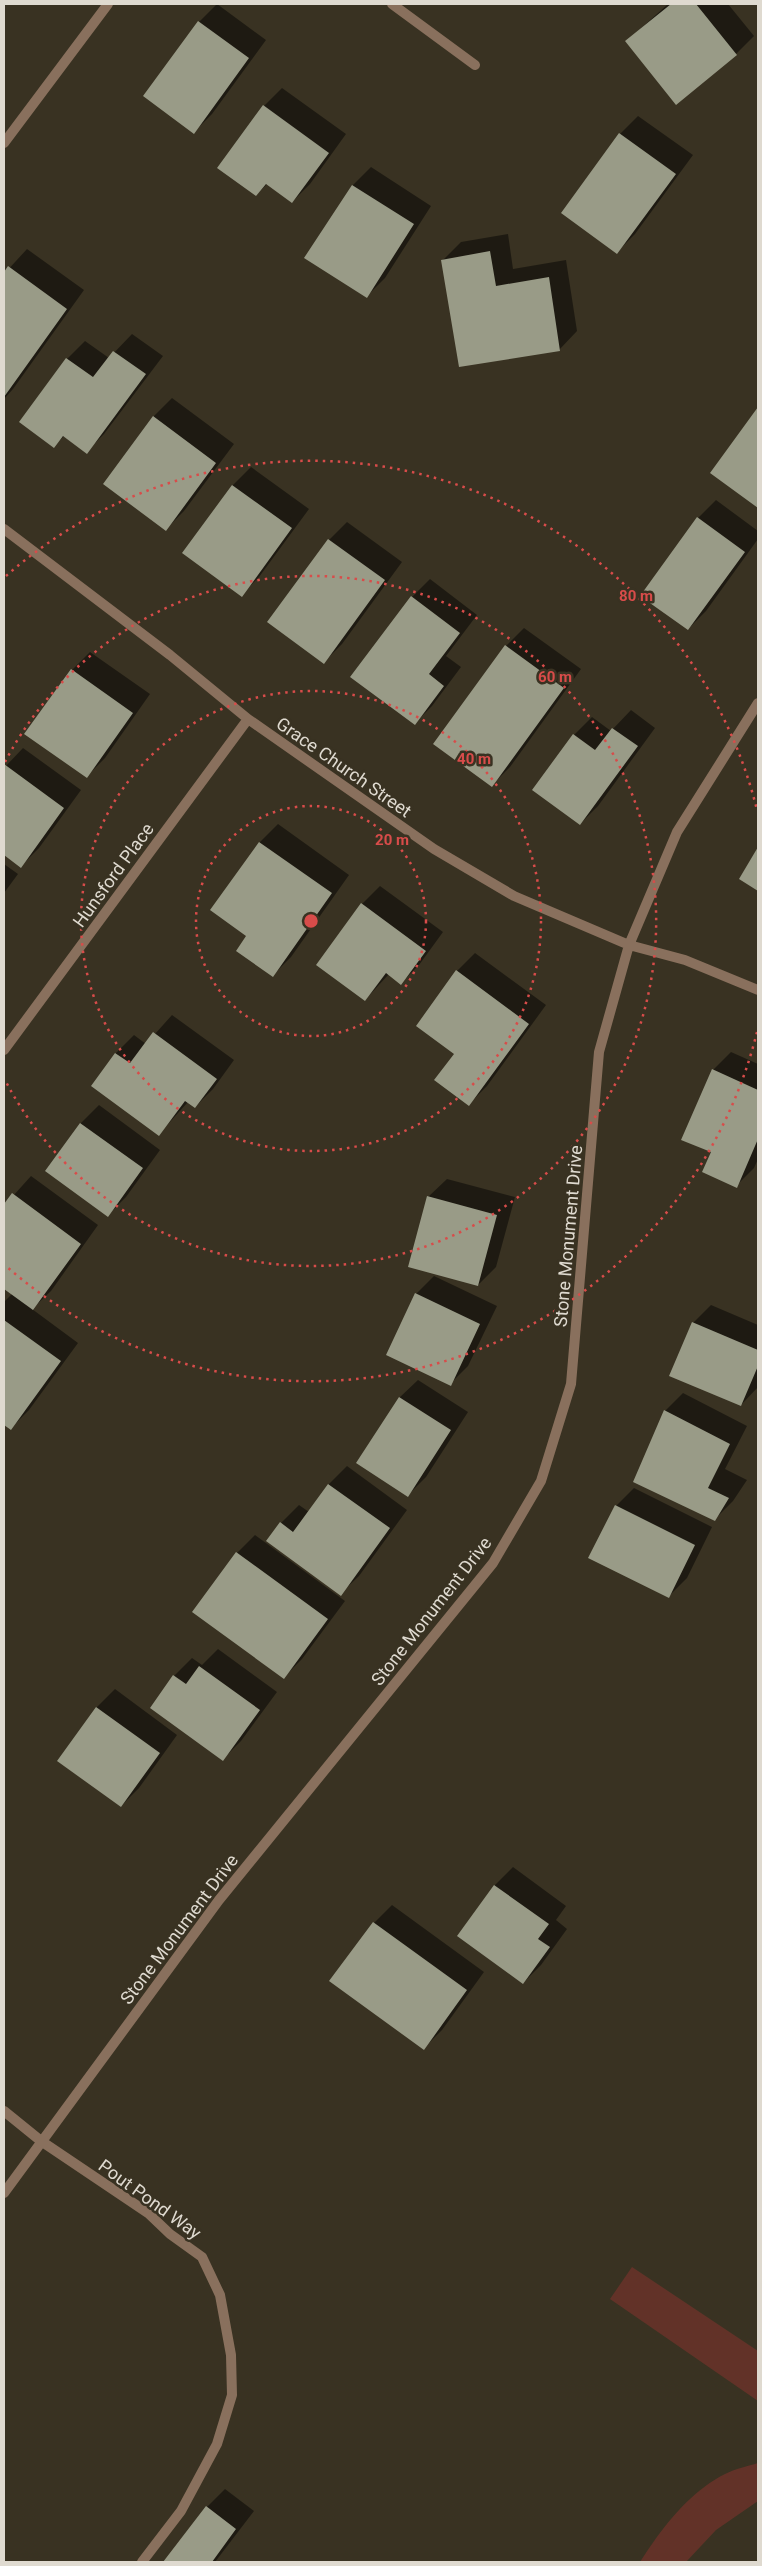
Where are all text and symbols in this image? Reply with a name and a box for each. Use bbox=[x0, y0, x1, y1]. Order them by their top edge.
text: 80 m bbox=[619, 587, 653, 605]
text: 60 m bbox=[538, 668, 572, 686]
street label: Grace Church Street bbox=[272, 713, 416, 822]
text: 40 m bbox=[457, 750, 491, 768]
street label: Hunsford Place bbox=[68, 819, 158, 931]
text: 20 m bbox=[375, 831, 409, 849]
centre of rings bbox=[302, 912, 320, 930]
street label: Stone Monument Drive bbox=[550, 1144, 586, 1328]
street label: Stone Monument Drive bbox=[367, 1533, 495, 1689]
street label: Stone Monument Drive bbox=[116, 1850, 242, 2008]
street label: Pout Pond Way bbox=[95, 2155, 206, 2244]

